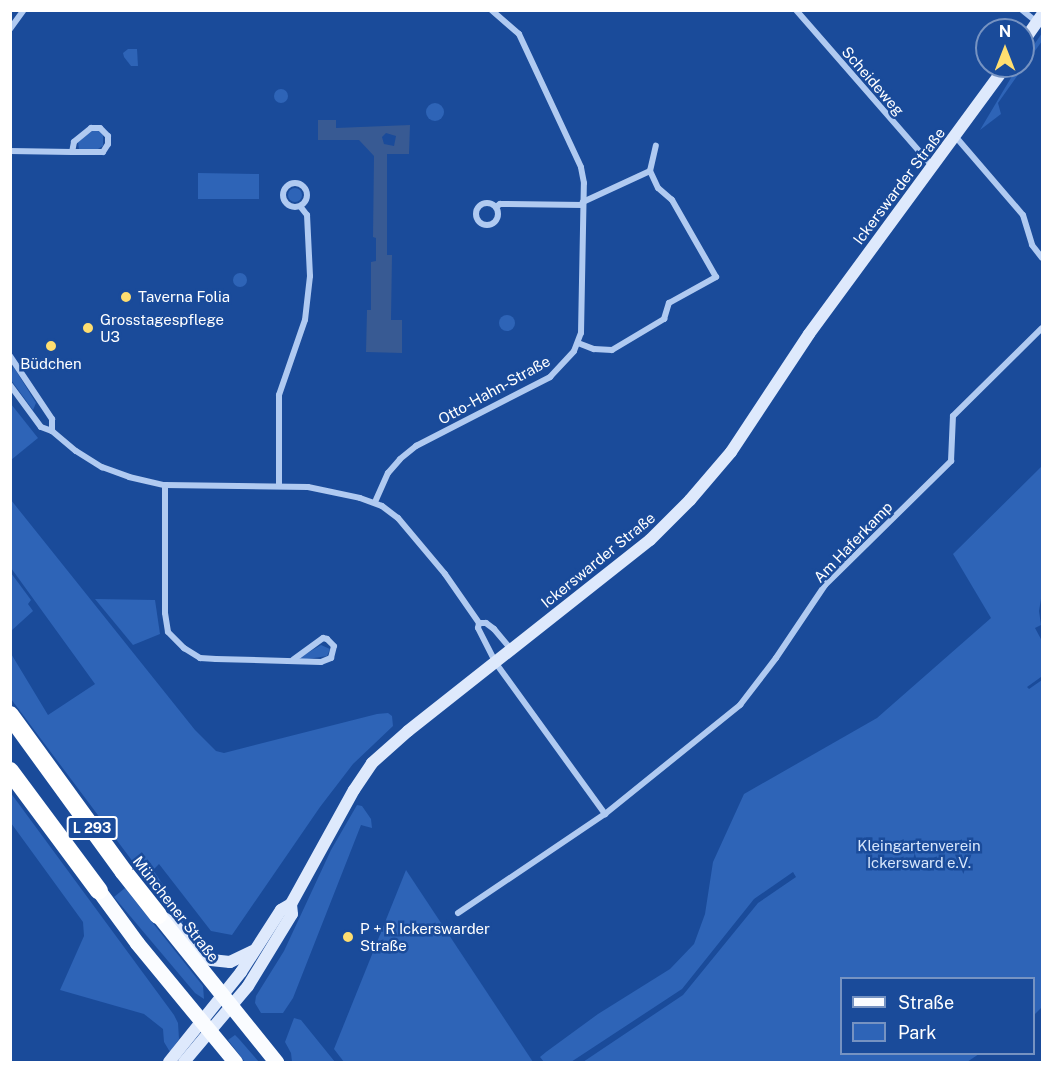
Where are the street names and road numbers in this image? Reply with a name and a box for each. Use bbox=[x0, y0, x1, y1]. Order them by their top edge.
street label: Scheideweg bbox=[838, 43, 908, 119]
street label: Ickerswarder Straße bbox=[849, 124, 949, 248]
street label: Otto-Hahn-Straße bbox=[435, 352, 553, 428]
street label: Am Haferkamp bbox=[810, 498, 896, 586]
street label: Ickerswarder Straße bbox=[537, 508, 659, 612]
road number: L 293 bbox=[66, 817, 118, 839]
street label: Münchener Straße bbox=[129, 852, 223, 966]

